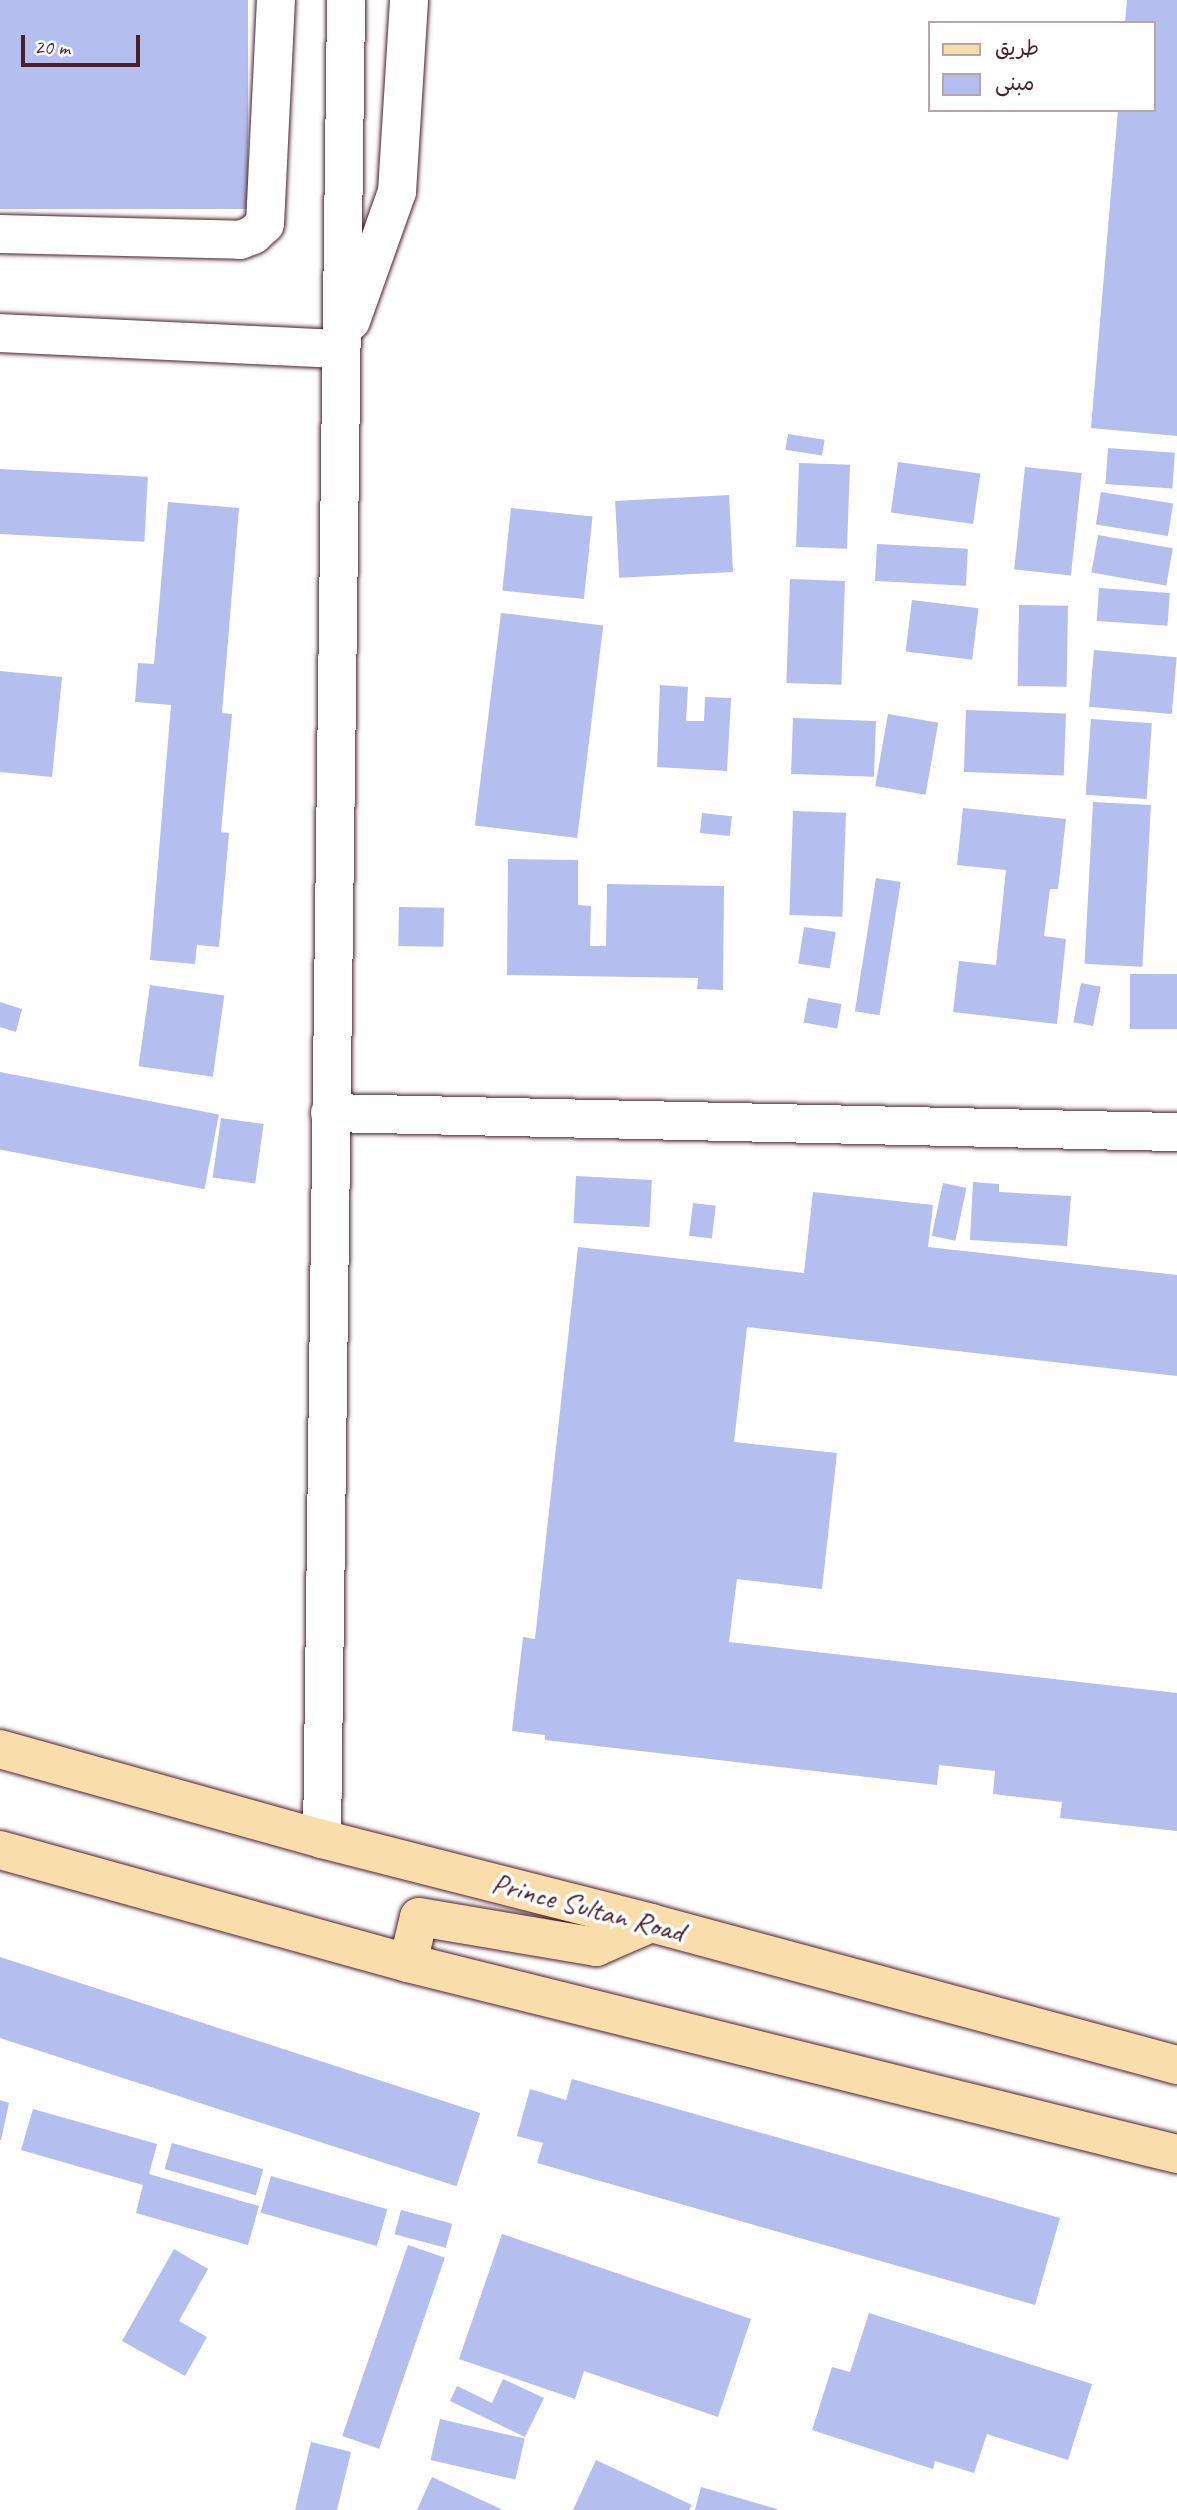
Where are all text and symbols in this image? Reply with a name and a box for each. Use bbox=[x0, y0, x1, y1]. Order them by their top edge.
scale bar bbox=[24, 21, 144, 65]
legend bbox=[928, 21, 1156, 112]
text: 20 m bbox=[34, 34, 70, 60]
text: طريق bbox=[995, 35, 1039, 61]
text: مبنى bbox=[995, 70, 1034, 96]
street label: Prince Sultan Road bbox=[489, 1864, 687, 1950]

